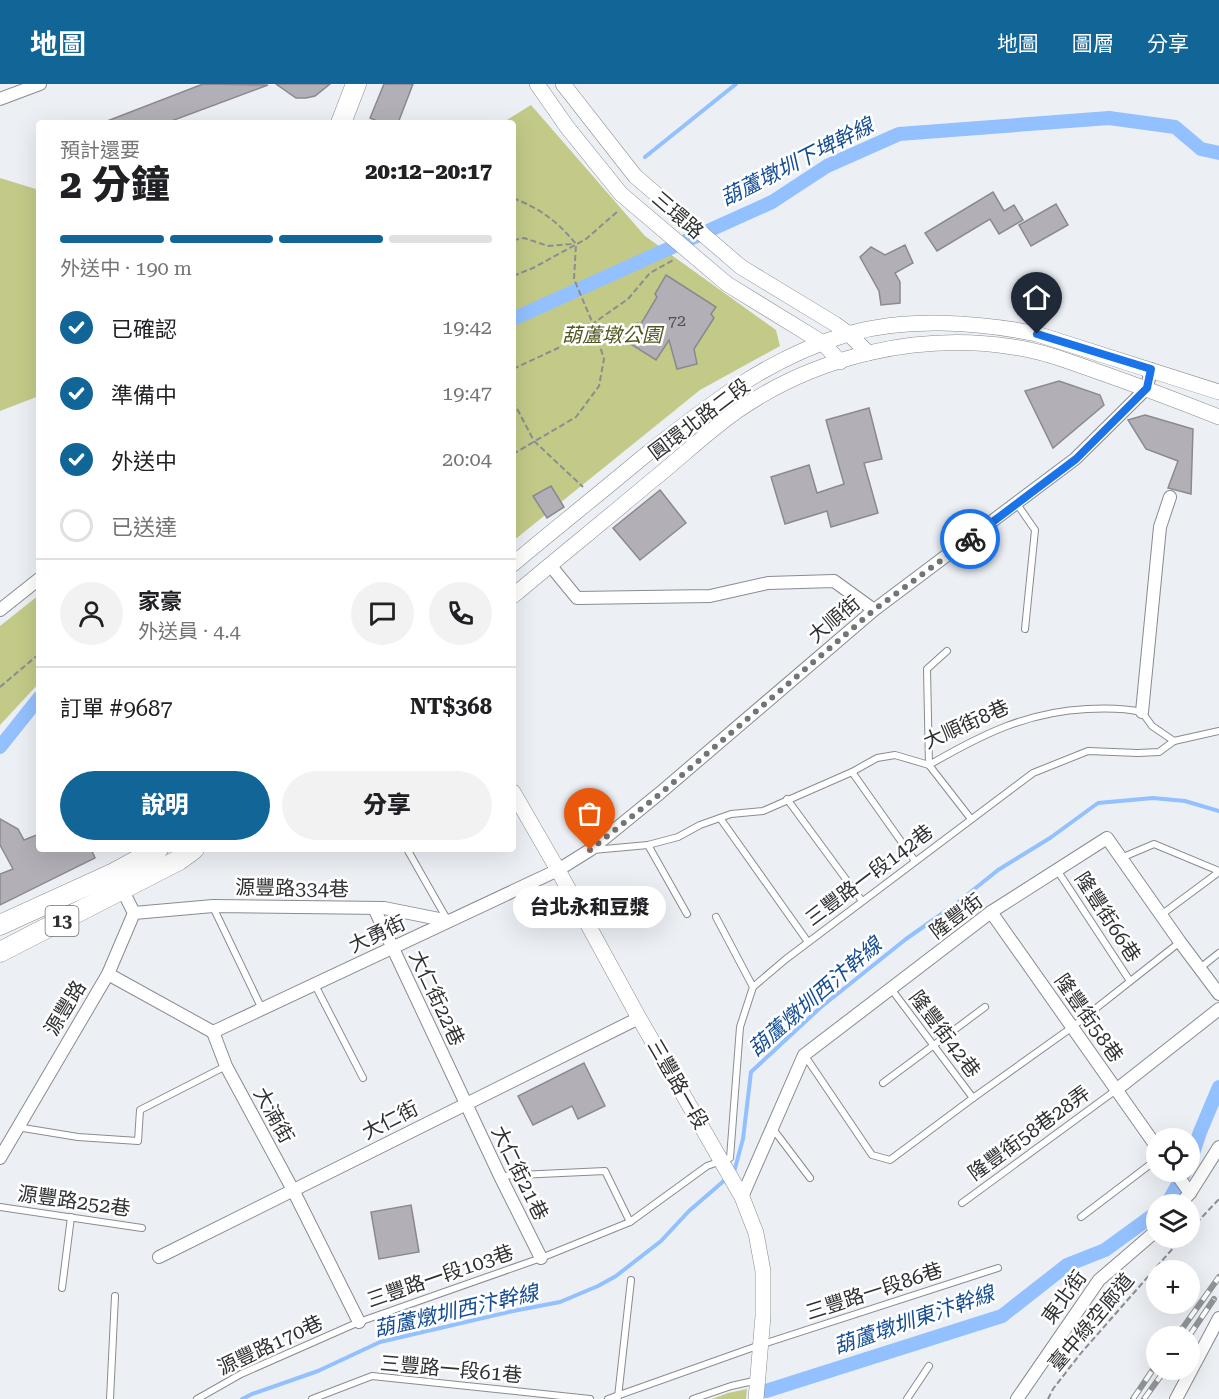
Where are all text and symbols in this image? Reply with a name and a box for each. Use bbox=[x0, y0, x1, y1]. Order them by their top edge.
text: 地圖 bbox=[30, 28, 86, 61]
text: 地圖 bbox=[997, 32, 1039, 56]
text: 圖層 bbox=[1072, 32, 1114, 56]
text: 分享 bbox=[1147, 32, 1189, 56]
water label: 葫蘆墩圳下埤幹線 bbox=[717, 112, 879, 211]
text: 預計還要 bbox=[60, 138, 140, 162]
text: 20:12–20:17 bbox=[365, 159, 492, 184]
text: 2 分鐘 bbox=[60, 162, 170, 208]
street label: 三環路 bbox=[647, 186, 709, 244]
text: 外送中 · 190 m bbox=[60, 256, 192, 280]
pin bbox=[1011, 272, 1062, 334]
icon: home bbox=[1020, 281, 1053, 314]
icon: check bbox=[60, 311, 93, 344]
house number: 72 bbox=[668, 311, 686, 330]
text: 19:42 bbox=[442, 315, 492, 339]
text: 已確認 bbox=[111, 317, 177, 342]
park label: 葫蘆墩公園 bbox=[562, 323, 665, 347]
street label: 圓環北路二段 bbox=[644, 373, 754, 465]
icon: check bbox=[60, 377, 93, 410]
text: 19:47 bbox=[442, 381, 492, 405]
text: 準備中 bbox=[111, 383, 177, 408]
icon: check bbox=[60, 443, 93, 476]
text: 20:04 bbox=[442, 447, 492, 471]
text: 外送中 bbox=[111, 449, 177, 474]
courier bbox=[940, 509, 1000, 569]
text: 已送達 bbox=[111, 515, 177, 540]
icon: bike bbox=[954, 523, 987, 556]
button: person bbox=[60, 582, 123, 645]
button: chat bbox=[351, 582, 414, 645]
button: phone bbox=[429, 582, 492, 645]
text: 家豪 bbox=[138, 589, 182, 614]
street label: 大順街 bbox=[803, 591, 865, 647]
text: 外送員 · 4.4 bbox=[138, 619, 241, 643]
text: NT$368 bbox=[410, 694, 492, 719]
street label: 大順街8巷 bbox=[919, 694, 1013, 754]
text: 訂單 #9687 bbox=[60, 696, 173, 721]
button: 說明 bbox=[60, 771, 270, 840]
button: 分享 bbox=[282, 771, 492, 840]
pin bbox=[564, 788, 615, 850]
icon: bag bbox=[573, 797, 606, 830]
street label: 三豐路一段142巷 bbox=[800, 819, 938, 931]
street label: 隆豐街66巷 bbox=[1070, 868, 1146, 966]
street label: 源豐路334巷 bbox=[235, 875, 349, 901]
callout: 台北永和豆漿 bbox=[514, 886, 666, 928]
street label: 隆豐街 bbox=[925, 888, 987, 944]
text: 台北永和豆漿 bbox=[530, 895, 650, 919]
road number: 13 bbox=[46, 906, 78, 936]
street label: 大勇街 bbox=[345, 910, 409, 958]
water label: 葫蘆燉圳西汴幹線 bbox=[744, 932, 888, 1061]
street label: 大仁街22巷 bbox=[404, 947, 470, 1049]
street label: 隆豐街58巷 bbox=[1050, 969, 1128, 1067]
street label: 源豐路 bbox=[39, 976, 91, 1040]
street label: 隆豐街42巷 bbox=[905, 986, 985, 1082]
street label: 三豐路一段 bbox=[643, 1035, 713, 1133]
street label: 隆豐街58巷28弄 bbox=[963, 1081, 1095, 1185]
street label: 大湳街 bbox=[249, 1083, 299, 1147]
street label: 大仁街 bbox=[358, 1096, 422, 1144]
street label: 大仁街21巷 bbox=[487, 1122, 553, 1224]
map controls bbox=[1146, 1128, 1200, 1380]
button: locate bbox=[1146, 1128, 1200, 1182]
street label: 源豐路252巷 bbox=[16, 1181, 132, 1221]
button: layers bbox=[1146, 1194, 1200, 1248]
street label: 三豐路一段103巷 bbox=[363, 1240, 517, 1312]
street label: 三豐路一段86巷 bbox=[803, 1258, 945, 1324]
button: + bbox=[1146, 1260, 1200, 1314]
street label: 東北街 bbox=[1037, 1266, 1091, 1328]
street label: 臺中綠空廊道 bbox=[1043, 1268, 1139, 1376]
water label: 葫蘆燉圳西汴幹線 bbox=[371, 1280, 542, 1342]
water label: 葫蘆墩圳東汴幹線 bbox=[831, 1281, 999, 1359]
street label: 源豐路170巷 bbox=[213, 1310, 327, 1380]
button: − bbox=[1146, 1326, 1200, 1380]
street label: 三豐路一段61巷 bbox=[379, 1351, 523, 1387]

